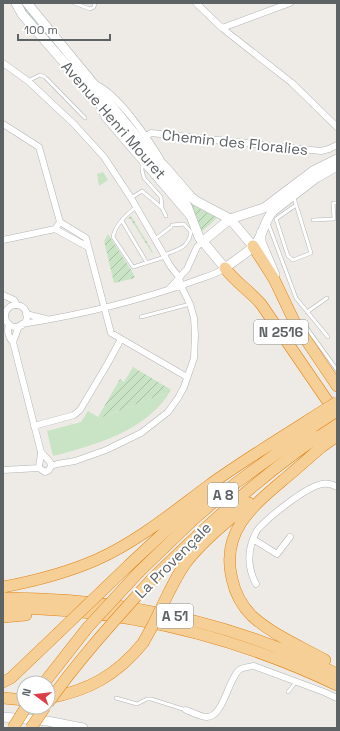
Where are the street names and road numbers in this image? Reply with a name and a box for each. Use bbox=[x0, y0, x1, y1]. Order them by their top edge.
street label: Avenue Henri Mouret bbox=[58, 57, 171, 183]
street label: Chemin des Floralies bbox=[161, 125, 309, 159]
road number: N 2516 bbox=[254, 320, 308, 344]
road number: A 8 bbox=[208, 483, 238, 507]
street label: La Provençale bbox=[131, 518, 215, 602]
road number: A 51 bbox=[157, 604, 193, 628]

